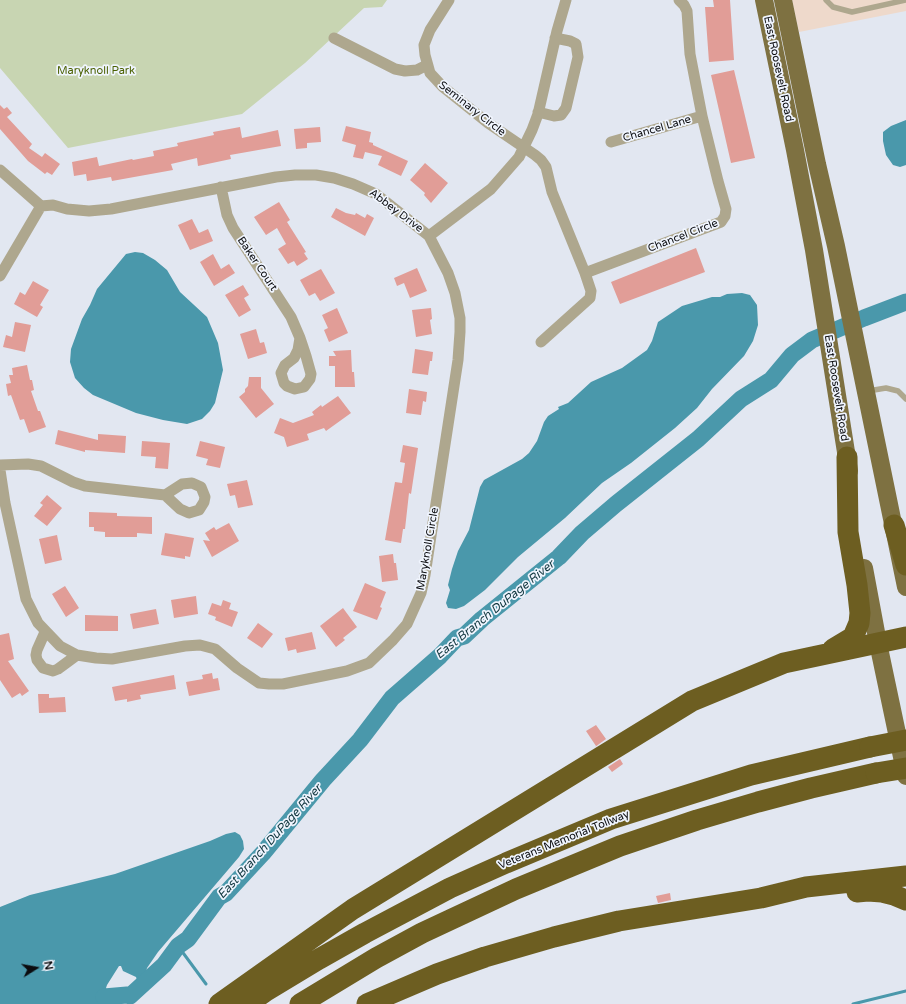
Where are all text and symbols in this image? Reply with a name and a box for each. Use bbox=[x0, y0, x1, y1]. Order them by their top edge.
street label: East Roosevelt Road bbox=[760, 15, 796, 123]
park label: Maryknoll Park bbox=[57, 64, 135, 78]
street label: Seminary Circle bbox=[436, 79, 508, 139]
street label: Chancel Lane bbox=[621, 113, 693, 145]
street label: Abbey Drive bbox=[366, 186, 426, 236]
street label: Chancel Circle bbox=[646, 217, 720, 255]
street label: Baker Court bbox=[234, 234, 280, 294]
street label: East Roosevelt Road bbox=[821, 334, 851, 442]
street label: Maryknoll Circle bbox=[414, 507, 442, 591]
water label: East Branch DuPage River bbox=[433, 558, 557, 662]
water label: East Branch DuPage River bbox=[215, 782, 325, 902]
street label: Veterans Memorial Tollway bbox=[497, 808, 631, 872]
north arrow bbox=[16, 948, 56, 988]
text: N bbox=[41, 960, 55, 971]

